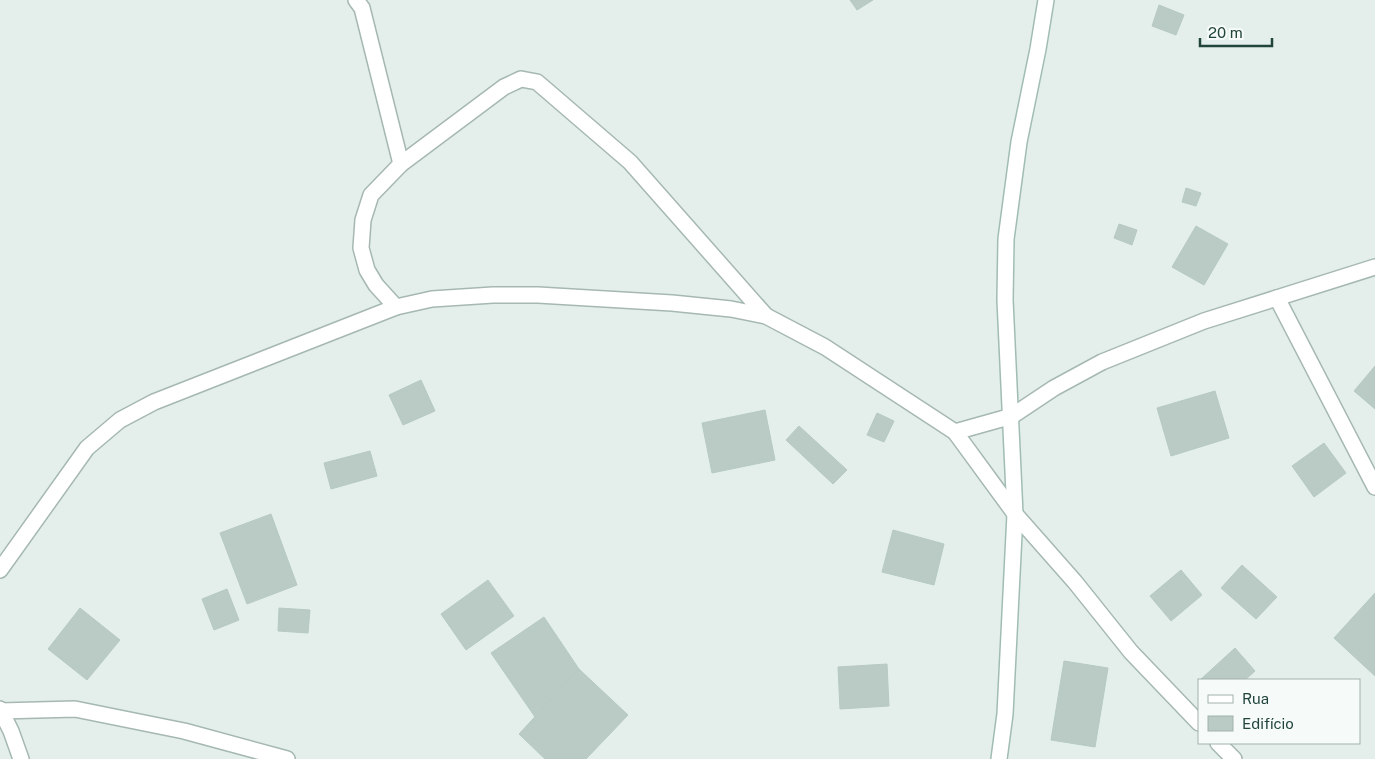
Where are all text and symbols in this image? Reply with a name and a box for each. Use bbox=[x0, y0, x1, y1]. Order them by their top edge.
scale bar bbox=[1200, 15, 1272, 47]
text: 20 m bbox=[1208, 24, 1243, 41]
legend bbox=[1198, 679, 1360, 744]
text: Rua bbox=[1242, 690, 1269, 707]
text: Edifício bbox=[1242, 715, 1294, 732]

